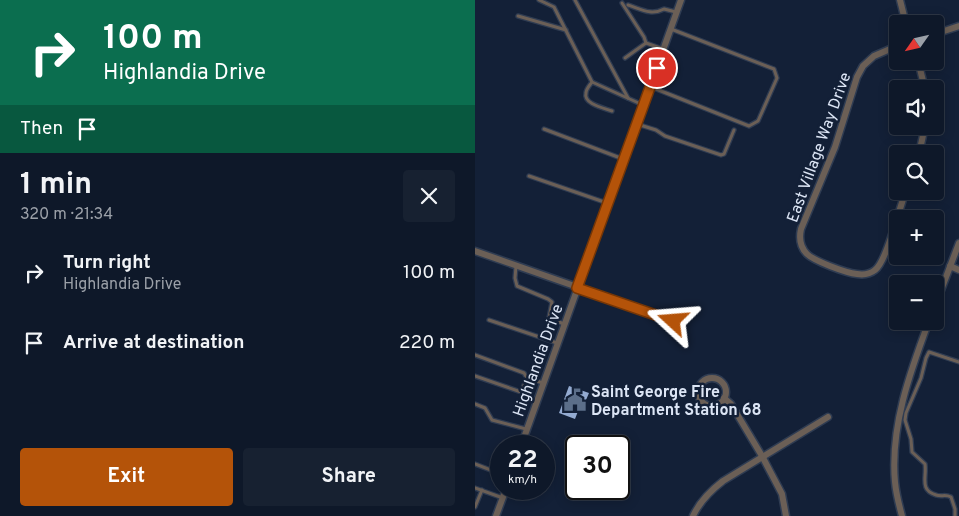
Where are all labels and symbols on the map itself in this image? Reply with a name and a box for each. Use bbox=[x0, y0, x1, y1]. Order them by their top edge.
north arrow bbox=[889, 15, 944, 70]
pin bbox=[636, 47, 678, 89]
street label: East Village Way Drive bbox=[783, 70, 856, 226]
position arrow bbox=[646, 294, 698, 346]
street label: Highlandia Drive bbox=[509, 302, 569, 420]
place label: Saint George Fire Department Station 68 bbox=[591, 383, 762, 421]
public building icon: Saint George Fire Department Station 68 bbox=[562, 387, 588, 413]
speed limit sign: 30 bbox=[565, 435, 630, 500]

